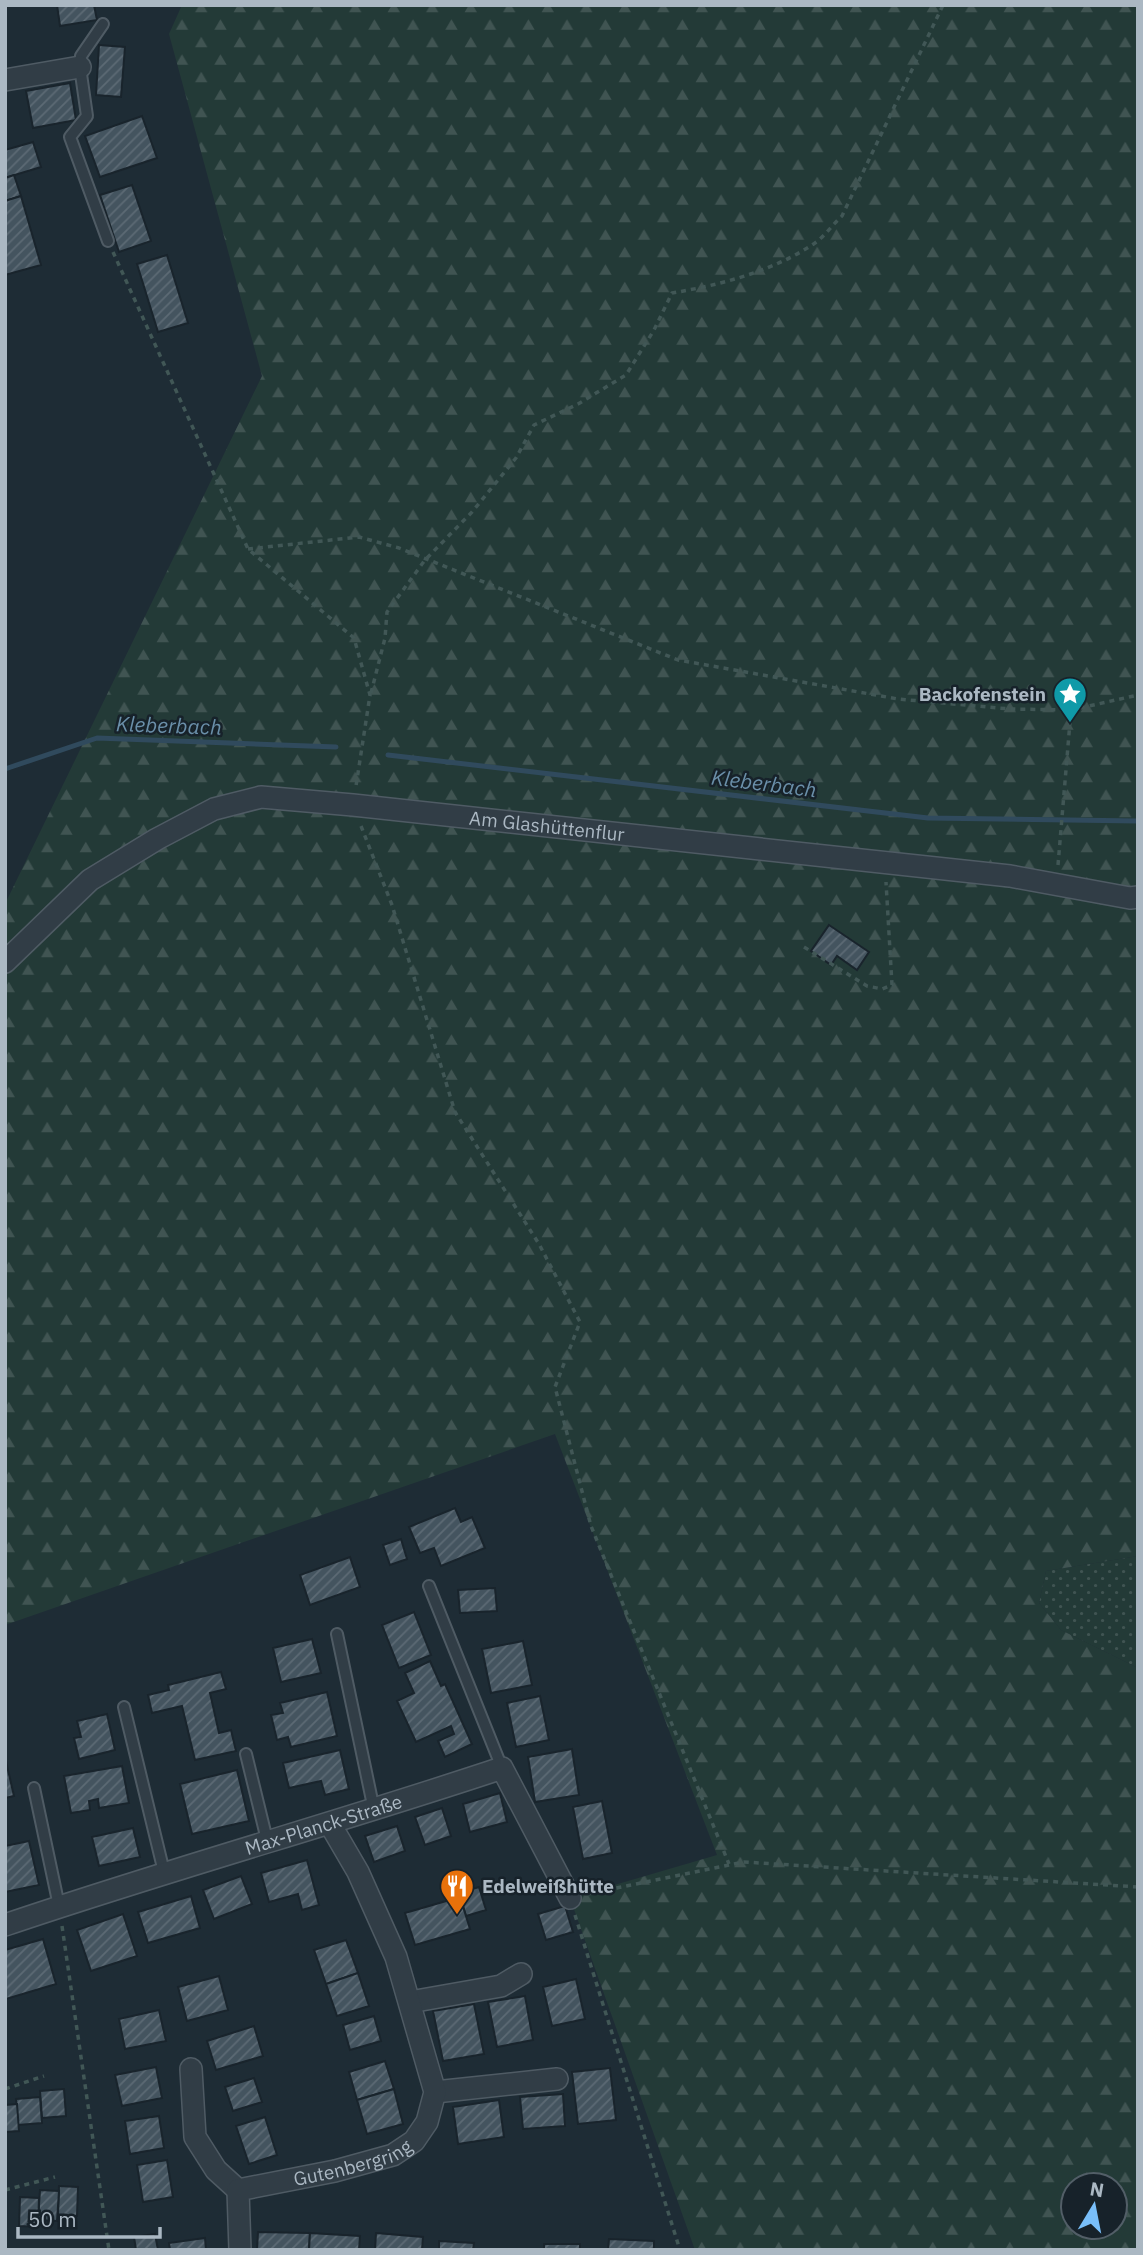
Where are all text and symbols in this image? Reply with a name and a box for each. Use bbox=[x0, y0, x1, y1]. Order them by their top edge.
place icon: Backofenstein bbox=[1051, 675, 1089, 724]
place label: Backofenstein bbox=[919, 682, 1046, 706]
water label: Kleberbach bbox=[116, 709, 222, 741]
water label: Kleberbach bbox=[710, 763, 818, 803]
street label: Am Glashüttenflur bbox=[468, 806, 626, 846]
street label: Max-Planck-Straße bbox=[242, 1789, 405, 1860]
restaurant icon: Edelweißhütte bbox=[438, 1867, 476, 1916]
place label: Edelweißhütte bbox=[482, 1874, 614, 1898]
street label: Gutenbergring bbox=[291, 2134, 416, 2191]
north arrow bbox=[1059, 2171, 1129, 2241]
text: N bbox=[1088, 2176, 1106, 2202]
scale bar bbox=[18, 2196, 159, 2240]
text: 50 m bbox=[28, 2205, 77, 2233]

